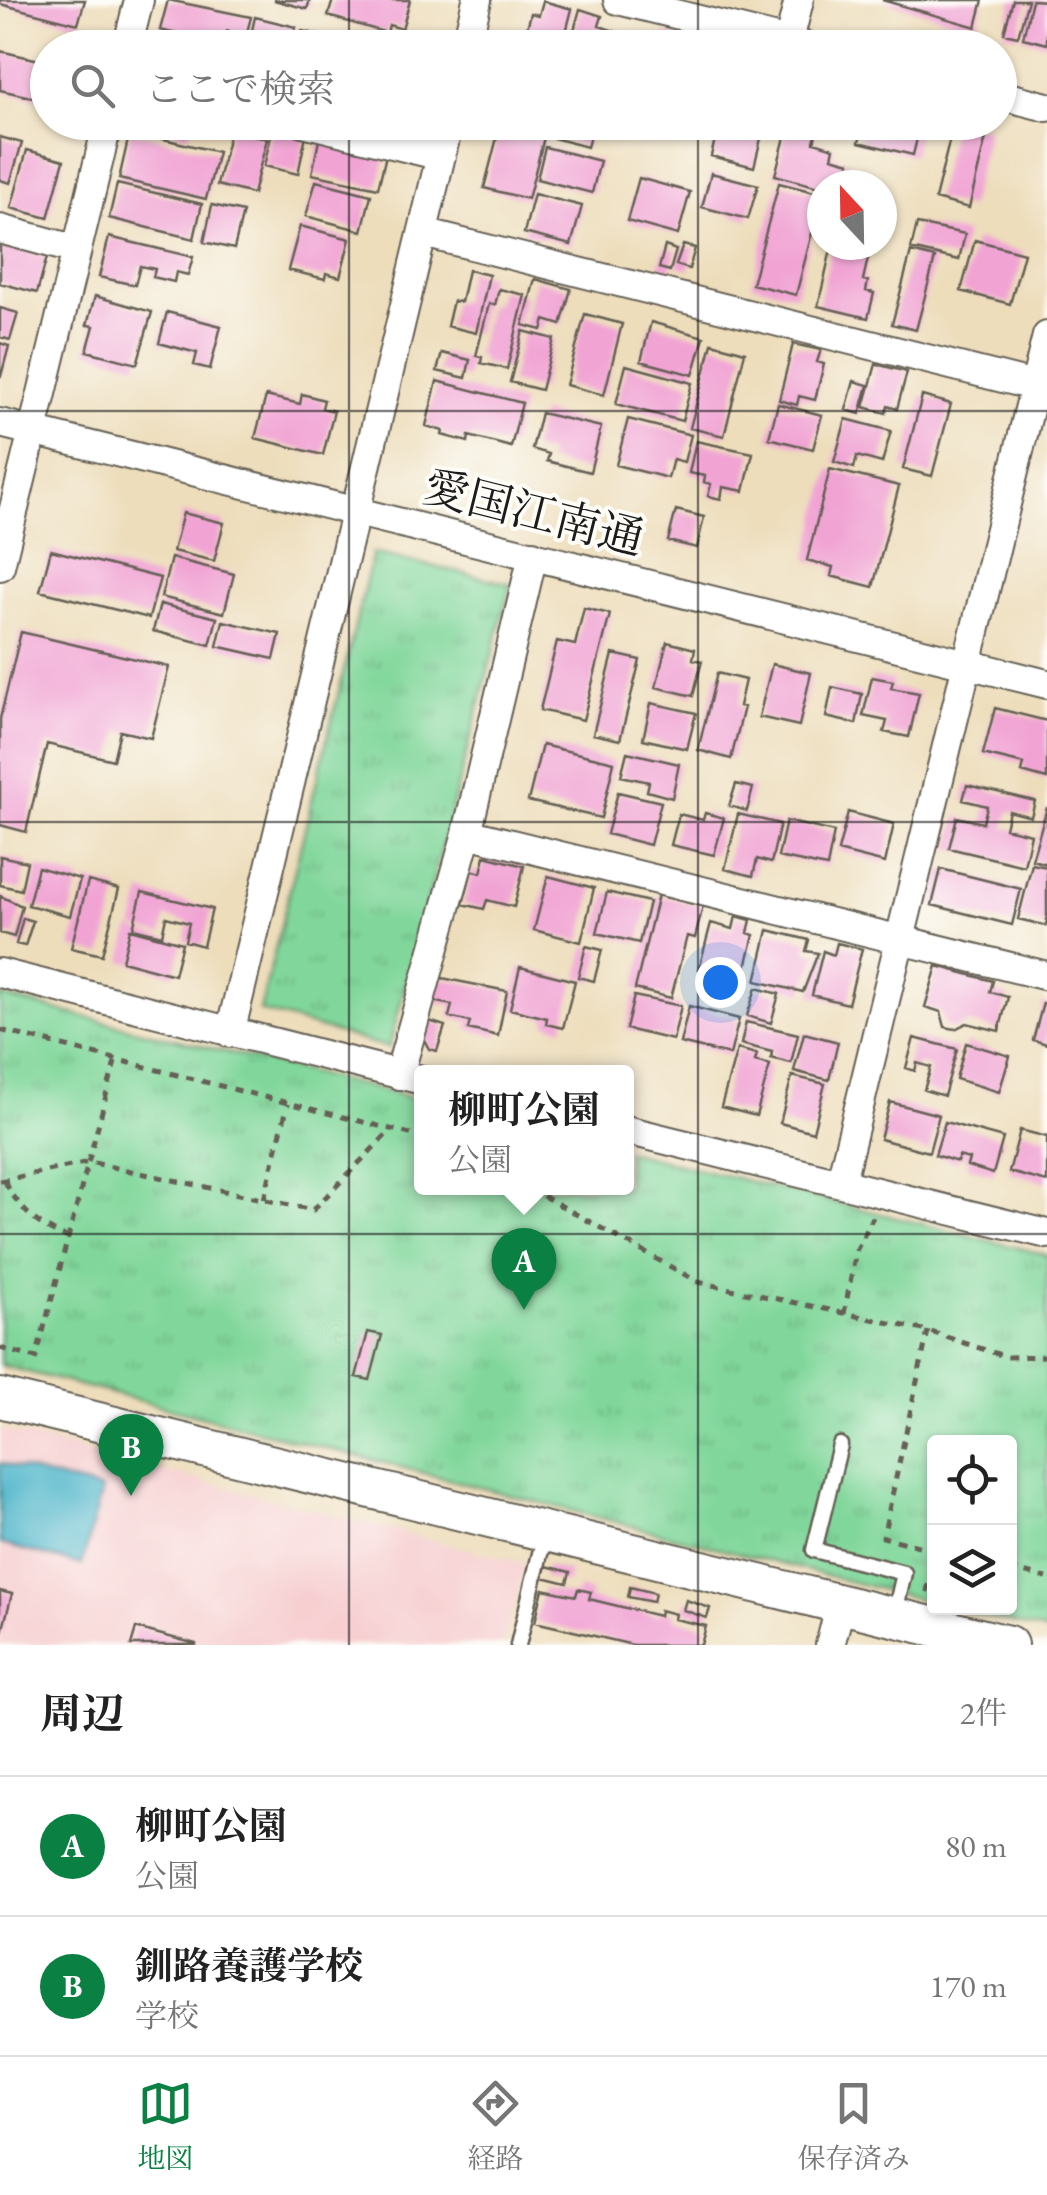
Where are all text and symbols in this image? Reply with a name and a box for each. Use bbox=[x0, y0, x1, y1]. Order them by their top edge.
search box bbox=[30, 30, 1017, 140]
icon: search bbox=[65, 58, 120, 113]
text: ここで検索 bbox=[145, 64, 335, 113]
north arrow bbox=[807, 170, 897, 260]
street label: 愛国江南通 bbox=[418, 457, 650, 567]
your location bbox=[695, 957, 746, 1008]
popup bbox=[414, 1065, 634, 1195]
text: 柳町公園 bbox=[448, 1085, 600, 1134]
text: 公園 bbox=[448, 1139, 512, 1181]
pin: A bbox=[492, 1228, 556, 1310]
pin: B bbox=[98, 1414, 164, 1496]
map controls bbox=[927, 1435, 1017, 1615]
button: locate bbox=[927, 1435, 1017, 1525]
button: layers bbox=[927, 1525, 1017, 1615]
text: 周辺 bbox=[40, 1686, 124, 1741]
text: 2件 bbox=[960, 1692, 1007, 1734]
text: 柳町公園 bbox=[135, 1801, 287, 1850]
text: A bbox=[61, 1825, 84, 1867]
text: 80 m bbox=[945, 1825, 1007, 1867]
text: 公園 bbox=[135, 1855, 199, 1897]
text: 釧路養護学校 bbox=[135, 1941, 363, 1990]
text: B bbox=[62, 1965, 83, 2007]
text: 170 m bbox=[930, 1965, 1007, 2007]
text: 学校 bbox=[135, 1995, 199, 2037]
tab: 地図 bbox=[137, 2076, 193, 2176]
tab: 経路 bbox=[467, 2076, 524, 2176]
tab: 保存済み bbox=[798, 2076, 910, 2176]

